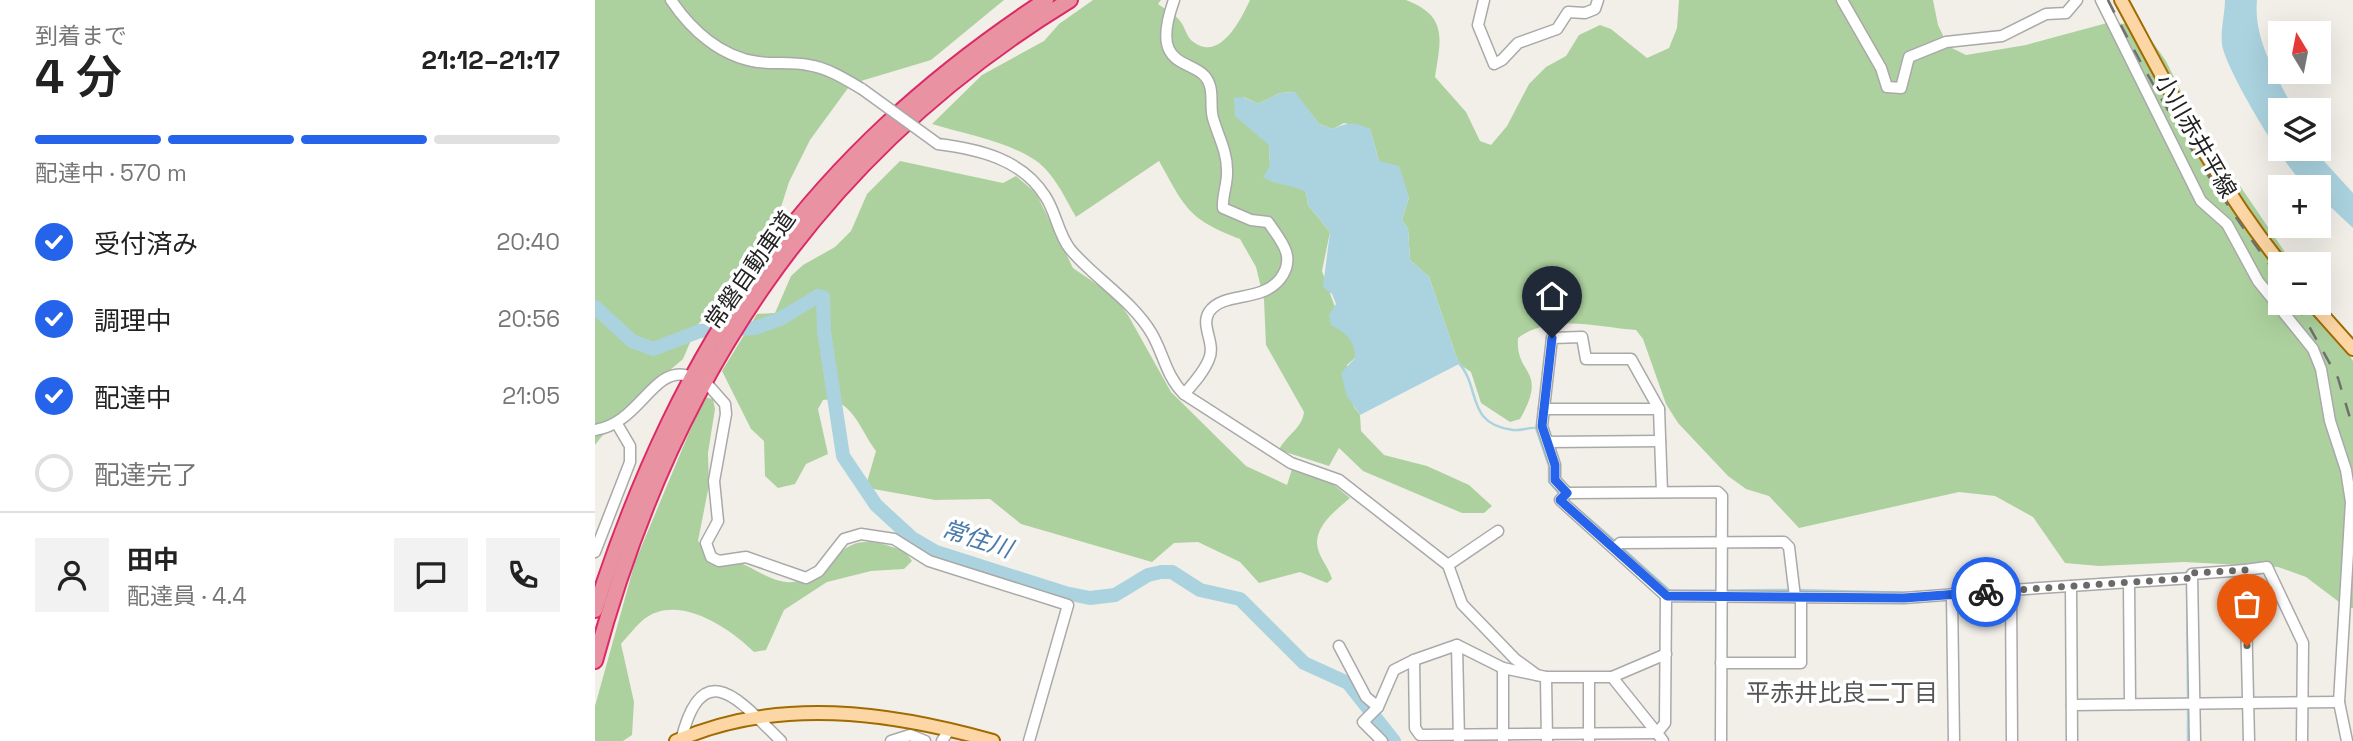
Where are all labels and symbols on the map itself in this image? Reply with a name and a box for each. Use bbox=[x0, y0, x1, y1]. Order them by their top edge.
north arrow bbox=[2268, 21, 2331, 84]
street label: 小川赤井平線 bbox=[2149, 69, 2243, 203]
street label: 常磐自動車道 bbox=[698, 205, 802, 335]
pin bbox=[1522, 266, 1582, 338]
water label: 常住川 bbox=[938, 513, 1019, 565]
courier bbox=[1951, 557, 2021, 627]
pin bbox=[2217, 574, 2277, 646]
district label: 平赤井比良二丁目 bbox=[1746, 677, 1938, 708]

